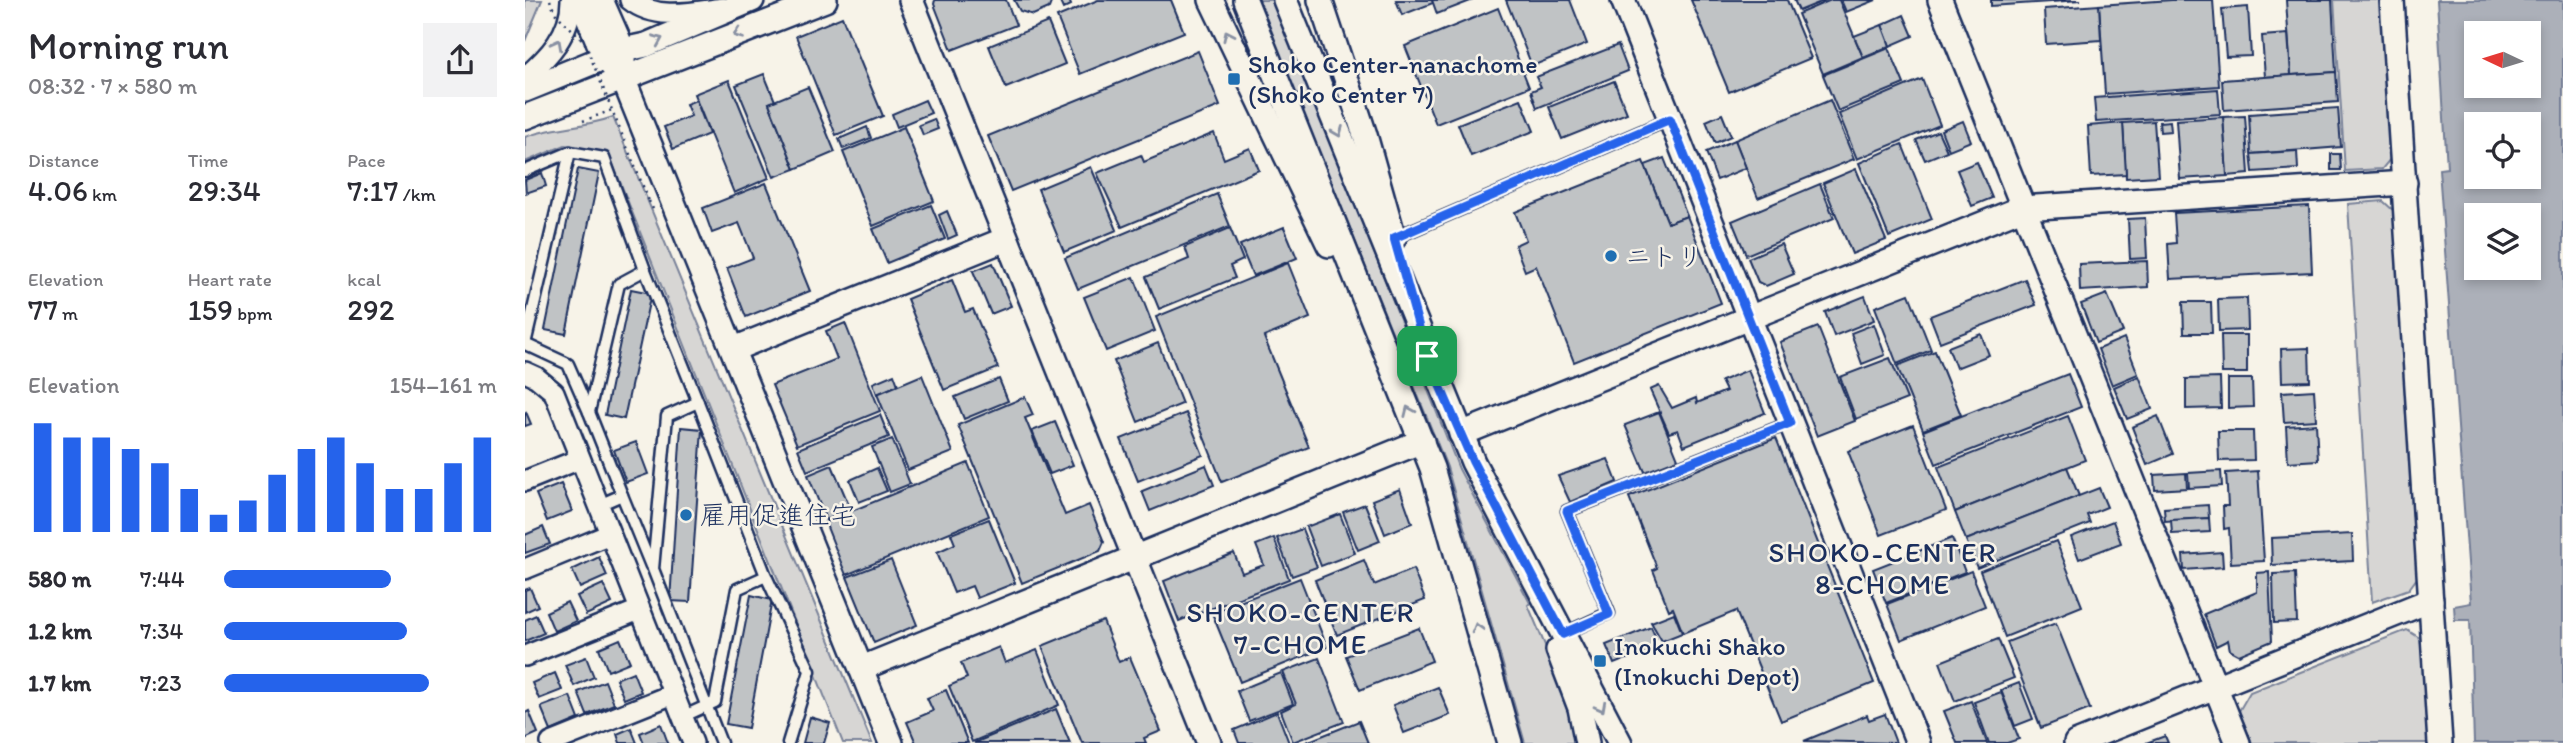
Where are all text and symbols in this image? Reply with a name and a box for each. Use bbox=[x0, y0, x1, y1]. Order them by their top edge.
north arrow bbox=[2464, 21, 2541, 98]
map controls bbox=[2464, 21, 2541, 280]
text: Morning run bbox=[28, 23, 229, 69]
button: share bbox=[423, 23, 497, 97]
one-way arrow bbox=[733, 25, 745, 39]
one-way arrow bbox=[1222, 30, 1236, 42]
one-way arrow bbox=[650, 34, 663, 48]
one-way arrow bbox=[549, 39, 562, 51]
place label: Shoko Center-nanachome (Shoko Center 7) bbox=[1248, 48, 1538, 110]
marker: Shoko Center-nanachome (Shoko Center 7) bbox=[1226, 71, 1242, 87]
text: 08:32 · 7 × 580 m bbox=[28, 72, 197, 100]
button: locate bbox=[2464, 112, 2541, 189]
one-way arrow bbox=[1329, 125, 1343, 137]
text: Distance bbox=[28, 149, 99, 172]
text: Time bbox=[188, 149, 228, 172]
text: Pace bbox=[347, 149, 385, 172]
text: 4.06 bbox=[28, 172, 88, 209]
text: 29:34 bbox=[188, 172, 261, 209]
text: 7:17 bbox=[347, 172, 398, 209]
text: km bbox=[88, 183, 117, 206]
text: /km bbox=[398, 183, 436, 206]
button: layers bbox=[2464, 203, 2541, 280]
place label: ニトリ bbox=[1625, 240, 1703, 272]
marker: ニトリ bbox=[1603, 248, 1619, 264]
text: Elevation bbox=[28, 268, 104, 291]
text: Heart rate bbox=[188, 268, 272, 291]
text: kcal bbox=[347, 268, 381, 291]
text: 77 bbox=[28, 291, 58, 328]
text: 159 bbox=[188, 291, 233, 328]
text: 292 bbox=[347, 291, 395, 328]
text: m bbox=[58, 302, 78, 325]
text: bpm bbox=[233, 302, 273, 325]
pin bbox=[1397, 326, 1457, 386]
icon: arrive bbox=[1408, 337, 1446, 375]
text: Elevation bbox=[28, 371, 119, 399]
text: 154–161 m bbox=[390, 371, 497, 399]
one-way arrow bbox=[1403, 406, 1417, 418]
place label: 雇用促進住宅 bbox=[700, 499, 856, 531]
marker: 雇用促進住宅 bbox=[678, 507, 694, 523]
district label: SHOKO-CENTER 8-CHOME bbox=[1769, 535, 1997, 601]
text: 580 m bbox=[28, 565, 91, 593]
text: 7:44 bbox=[140, 565, 185, 593]
district label: SHOKO-CENTER 7-CHOME bbox=[1187, 595, 1415, 661]
text: 1.2 km bbox=[28, 617, 92, 645]
text: 7:34 bbox=[140, 617, 183, 645]
one-way arrow bbox=[1471, 622, 1485, 634]
place label: Inokuchi Shako (Inokuchi Depot) bbox=[1614, 630, 1800, 692]
marker: Inokuchi Shako (Inokuchi Depot) bbox=[1592, 653, 1608, 669]
text: 1.7 km bbox=[28, 669, 91, 697]
text: 7:23 bbox=[140, 669, 182, 697]
one-way arrow bbox=[1593, 700, 1607, 712]

